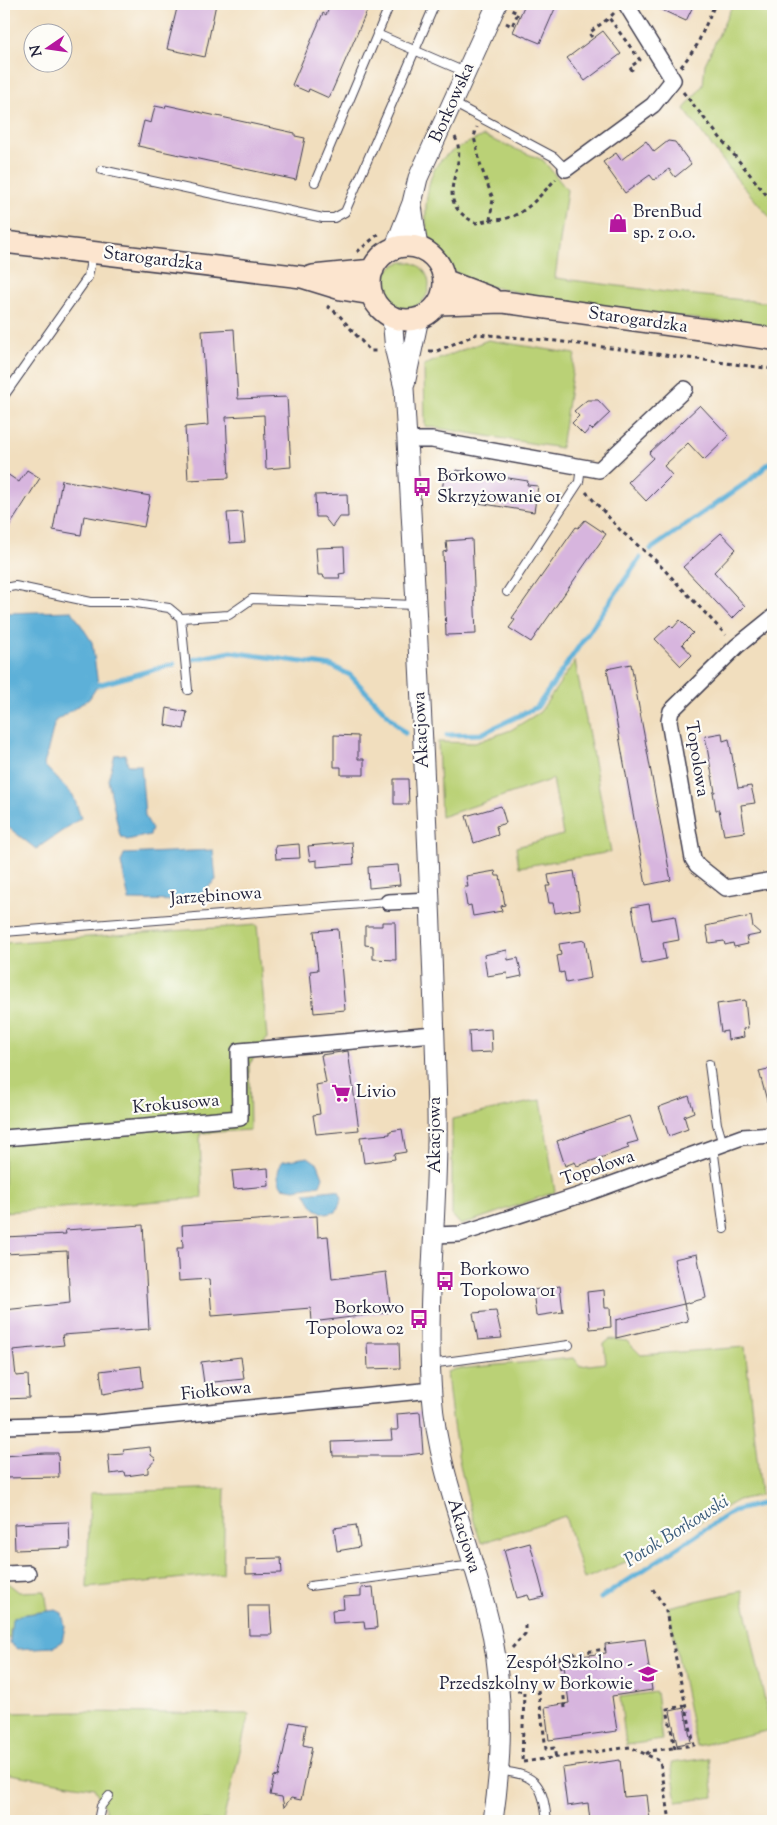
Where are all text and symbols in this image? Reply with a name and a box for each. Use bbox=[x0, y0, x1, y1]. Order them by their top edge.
north arrow bbox=[22, 22, 72, 72]
text: N bbox=[26, 43, 48, 58]
street label: Borkowska bbox=[424, 59, 482, 147]
place label: BrenBud sp. z o.o. bbox=[633, 200, 702, 247]
shop icon: BrenBud sp. z o.o. bbox=[607, 212, 629, 234]
street label: Starogardzka bbox=[102, 241, 204, 279]
street label: Starogardzka bbox=[587, 301, 689, 341]
place label: Borkowo Skrzyżowanie 01 bbox=[437, 464, 561, 511]
bus stop icon: Borkowo Skrzyżowanie 01 bbox=[411, 476, 433, 498]
street label: Akacjowa bbox=[407, 691, 437, 769]
street label: Topolowa bbox=[677, 719, 715, 799]
street label: Jarzębinowa bbox=[168, 881, 263, 913]
place label: Livio bbox=[356, 1080, 396, 1106]
supermarket icon: Livio bbox=[330, 1082, 352, 1104]
street label: Krokusowa bbox=[131, 1088, 221, 1122]
street label: Akacjowa bbox=[423, 1097, 449, 1173]
street label: Topolowa bbox=[558, 1144, 638, 1194]
place label: Borkowo Topolowa 01 bbox=[460, 1258, 556, 1305]
bus stop icon: Borkowo Topolowa 01 bbox=[434, 1270, 456, 1292]
place label: Borkowo Topolowa 02 bbox=[306, 1296, 405, 1343]
bus stop icon: Borkowo Topolowa 02 bbox=[408, 1308, 430, 1330]
street label: Fiołkowa bbox=[180, 1375, 252, 1409]
water label: Potok Borkowski bbox=[619, 1489, 735, 1575]
street label: Akacjowa bbox=[439, 1496, 487, 1576]
place label: Zespół Szkolno - Przedszkolny w Borkowie bbox=[439, 1651, 633, 1698]
school or university icon: Zespół Szkolno - Przedszkolny w Borkowie bbox=[637, 1663, 659, 1685]

